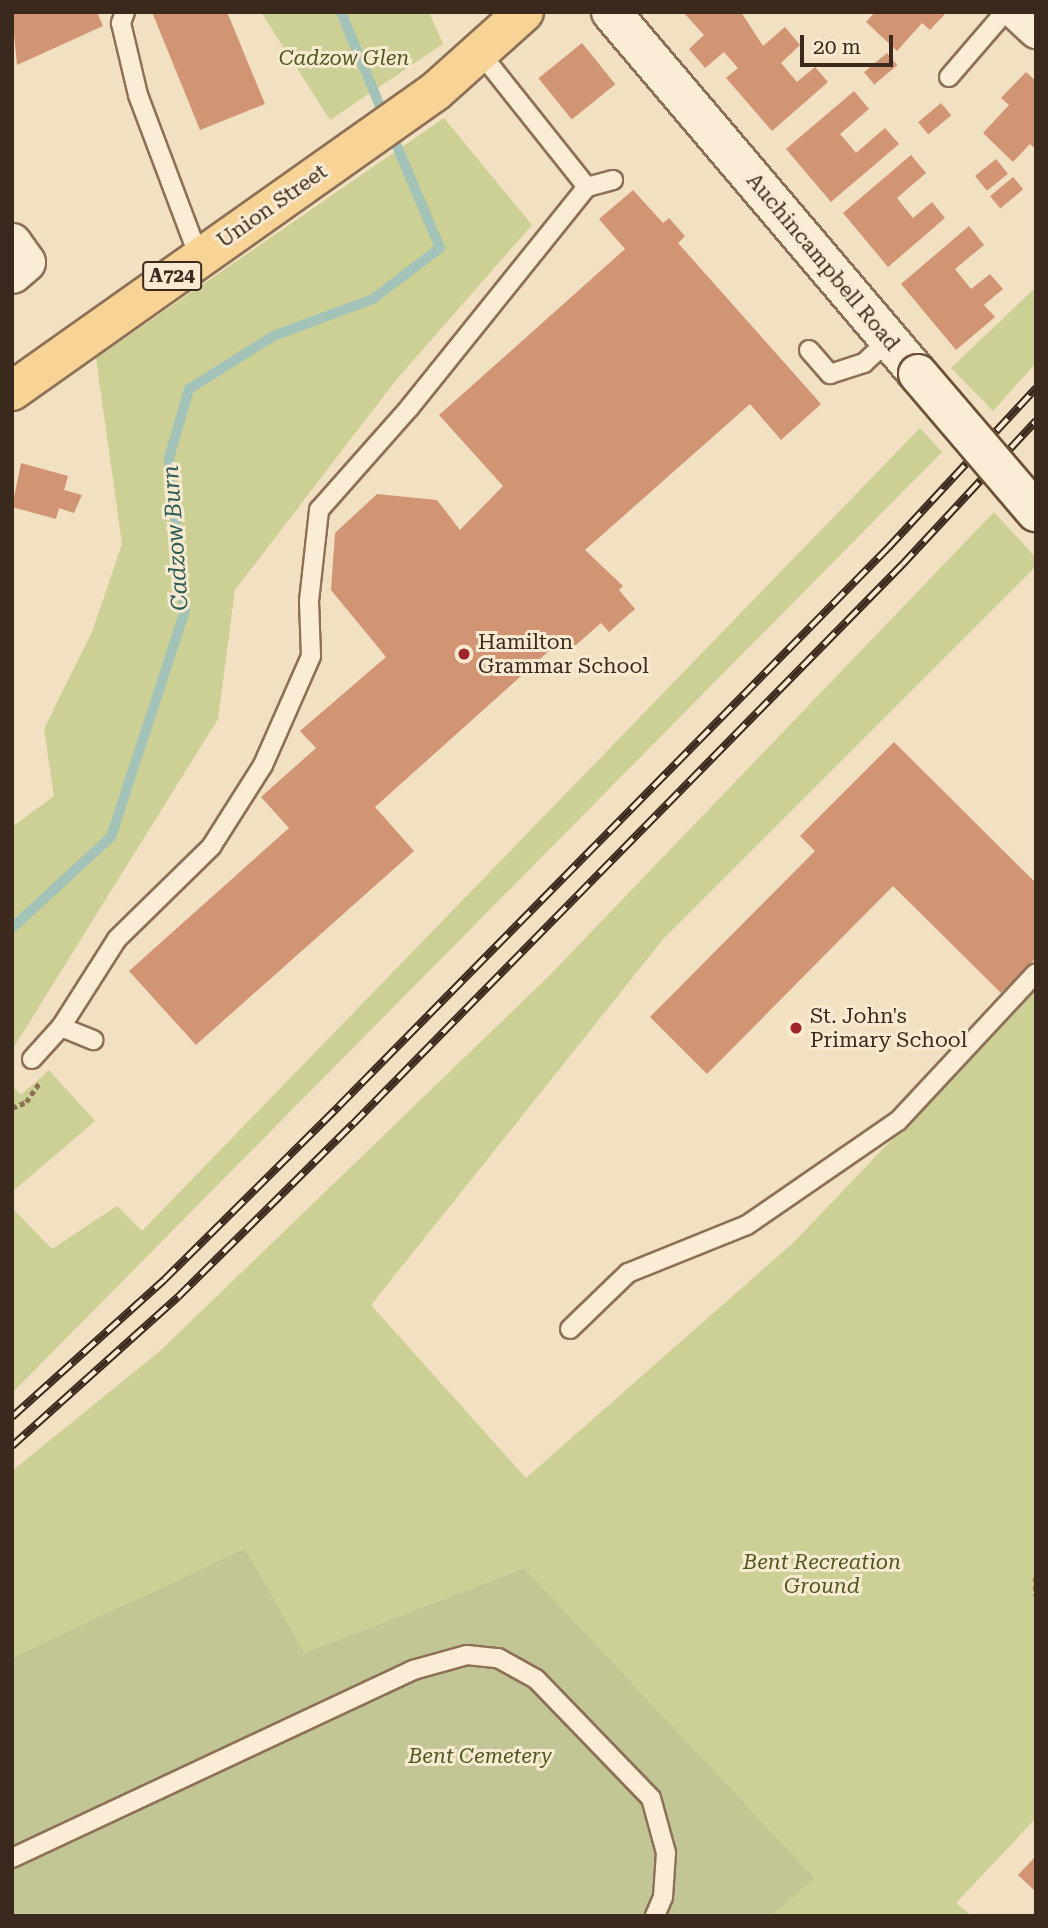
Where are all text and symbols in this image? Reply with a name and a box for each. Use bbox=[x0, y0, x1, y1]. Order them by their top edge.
scale bar bbox=[803, 21, 896, 65]
text: 20 m bbox=[813, 35, 861, 59]
park label: Cadzow Glen bbox=[279, 45, 409, 71]
street label: Union Street bbox=[212, 159, 332, 253]
street label: Auchincampbell Road bbox=[741, 168, 905, 356]
road number: A724 bbox=[140, 260, 204, 292]
water label: Cadzow Burn bbox=[157, 464, 195, 612]
place label: Hamilton Grammar School bbox=[478, 629, 649, 679]
marker: Hamilton Grammar School bbox=[456, 646, 472, 662]
place label: St. John's Primary School bbox=[810, 1003, 967, 1053]
marker: St. John's Primary School bbox=[788, 1020, 804, 1036]
park label: Bent Recreation Ground bbox=[743, 1549, 901, 1599]
park label: Bent Cemetery bbox=[408, 1743, 552, 1769]

